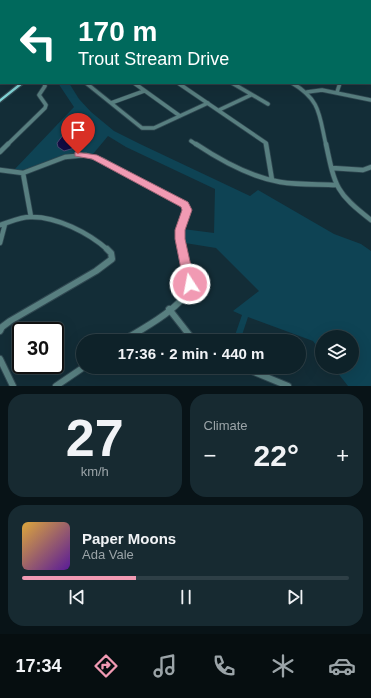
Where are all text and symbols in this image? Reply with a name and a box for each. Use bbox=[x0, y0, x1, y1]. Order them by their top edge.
icon: left bbox=[12, 16, 64, 68]
text: 170 m bbox=[78, 16, 157, 47]
text: Trout Stream Drive bbox=[78, 49, 229, 69]
pin bbox=[61, 113, 95, 154]
icon: arrive bbox=[67, 119, 89, 141]
position arrow bbox=[169, 263, 211, 305]
speed limit sign: 30 bbox=[12, 322, 64, 374]
map controls bbox=[315, 330, 359, 374]
button: layers bbox=[315, 330, 359, 374]
text: 17:36 · 2 min · 440 m bbox=[118, 345, 264, 362]
text: 27 bbox=[66, 409, 124, 467]
text: Climate bbox=[204, 418, 248, 433]
text: 22° bbox=[254, 439, 299, 472]
text: − bbox=[204, 443, 216, 468]
text: + bbox=[336, 443, 349, 468]
text: km/h bbox=[81, 464, 109, 479]
text: Paper Moons bbox=[82, 530, 176, 547]
text: Ada Vale bbox=[82, 547, 134, 562]
icon: previous bbox=[66, 586, 88, 608]
icon: pause bbox=[175, 586, 197, 608]
icon: next bbox=[284, 586, 306, 608]
icon: directions bbox=[92, 652, 120, 680]
icon: music bbox=[151, 652, 179, 680]
icon: phone bbox=[210, 652, 238, 680]
icon: climate bbox=[269, 652, 297, 680]
icon: car bbox=[328, 652, 356, 680]
text: 17:34 bbox=[15, 656, 61, 676]

